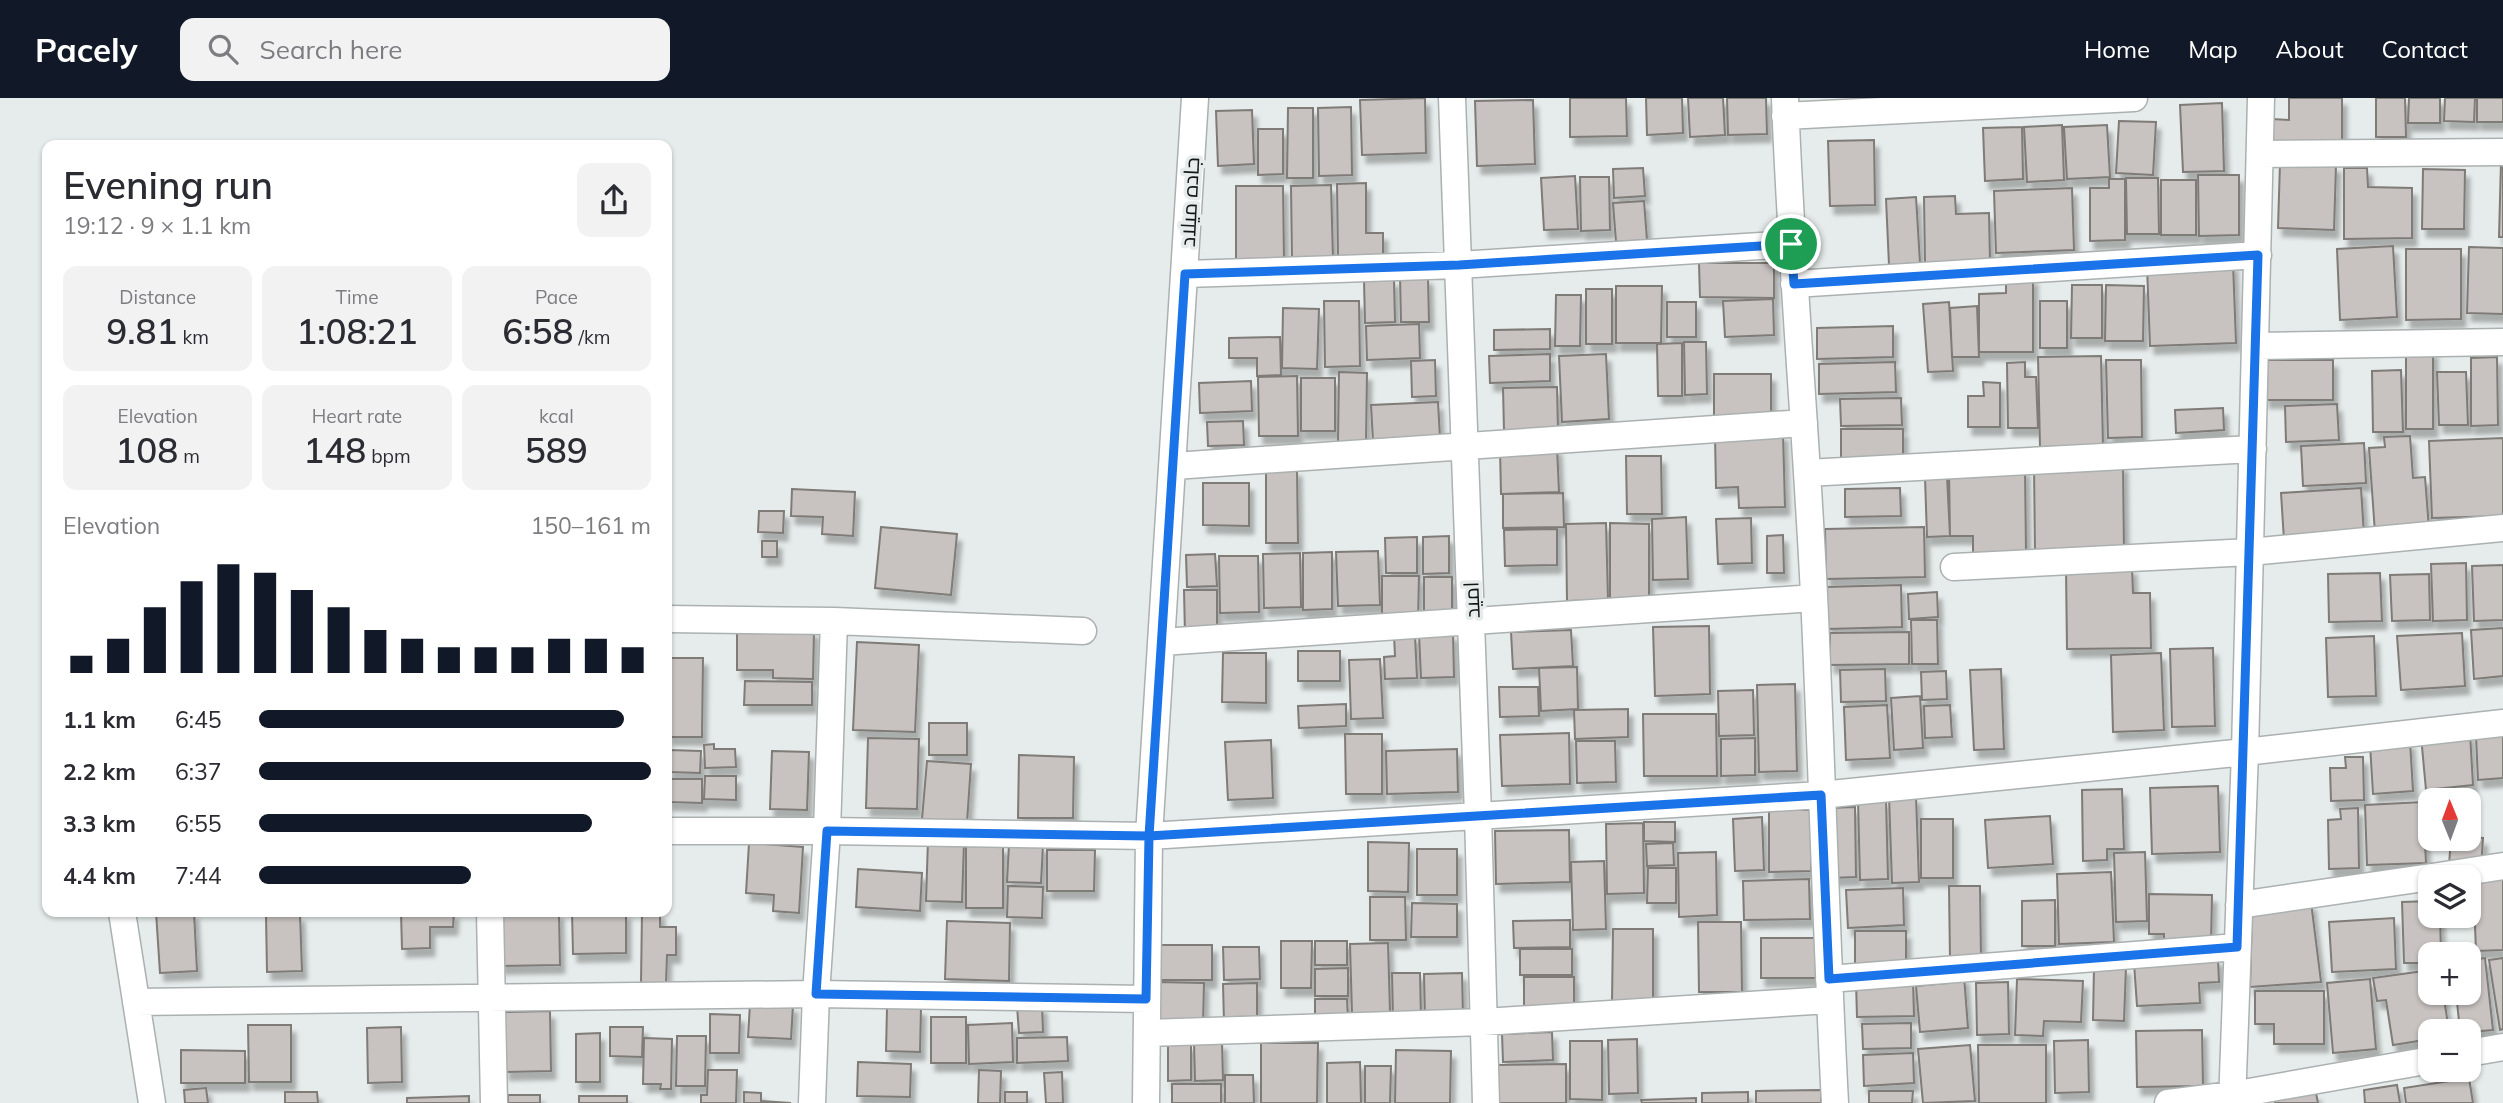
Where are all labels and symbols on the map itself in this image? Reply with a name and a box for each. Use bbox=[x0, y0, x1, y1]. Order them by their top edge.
street label: جاده میلاد bbox=[1174, 157, 1204, 247]
pin bbox=[1761, 214, 1821, 274]
street label: امید bbox=[1457, 581, 1485, 619]
north arrow bbox=[2418, 788, 2482, 850]

